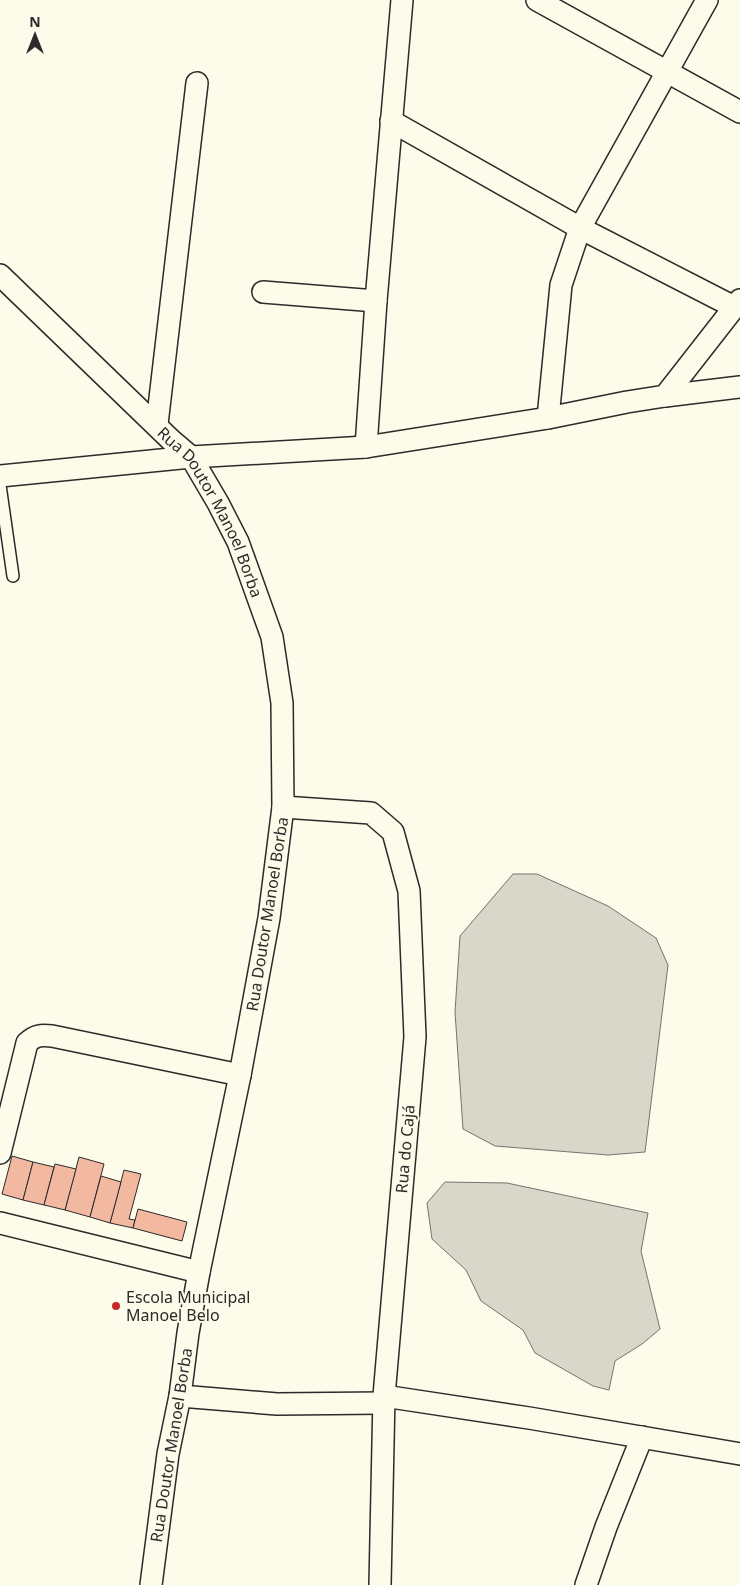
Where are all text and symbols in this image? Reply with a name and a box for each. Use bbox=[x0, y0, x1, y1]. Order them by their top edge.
north arrow bbox=[10, 10, 60, 60]
text: N bbox=[29, 12, 41, 31]
street label: Rua Doutor Manoel Borba bbox=[153, 422, 268, 600]
street label: Rua Doutor Manoel Borba bbox=[241, 815, 293, 1013]
street label: Rua do Cajá bbox=[390, 1104, 420, 1194]
place label: Escola Municipal Manoel Belo bbox=[126, 1286, 250, 1326]
marker: Escola Municipal Manoel Belo bbox=[110, 1300, 122, 1312]
street label: Rua Doutor Manoel Borba bbox=[145, 1346, 197, 1544]

